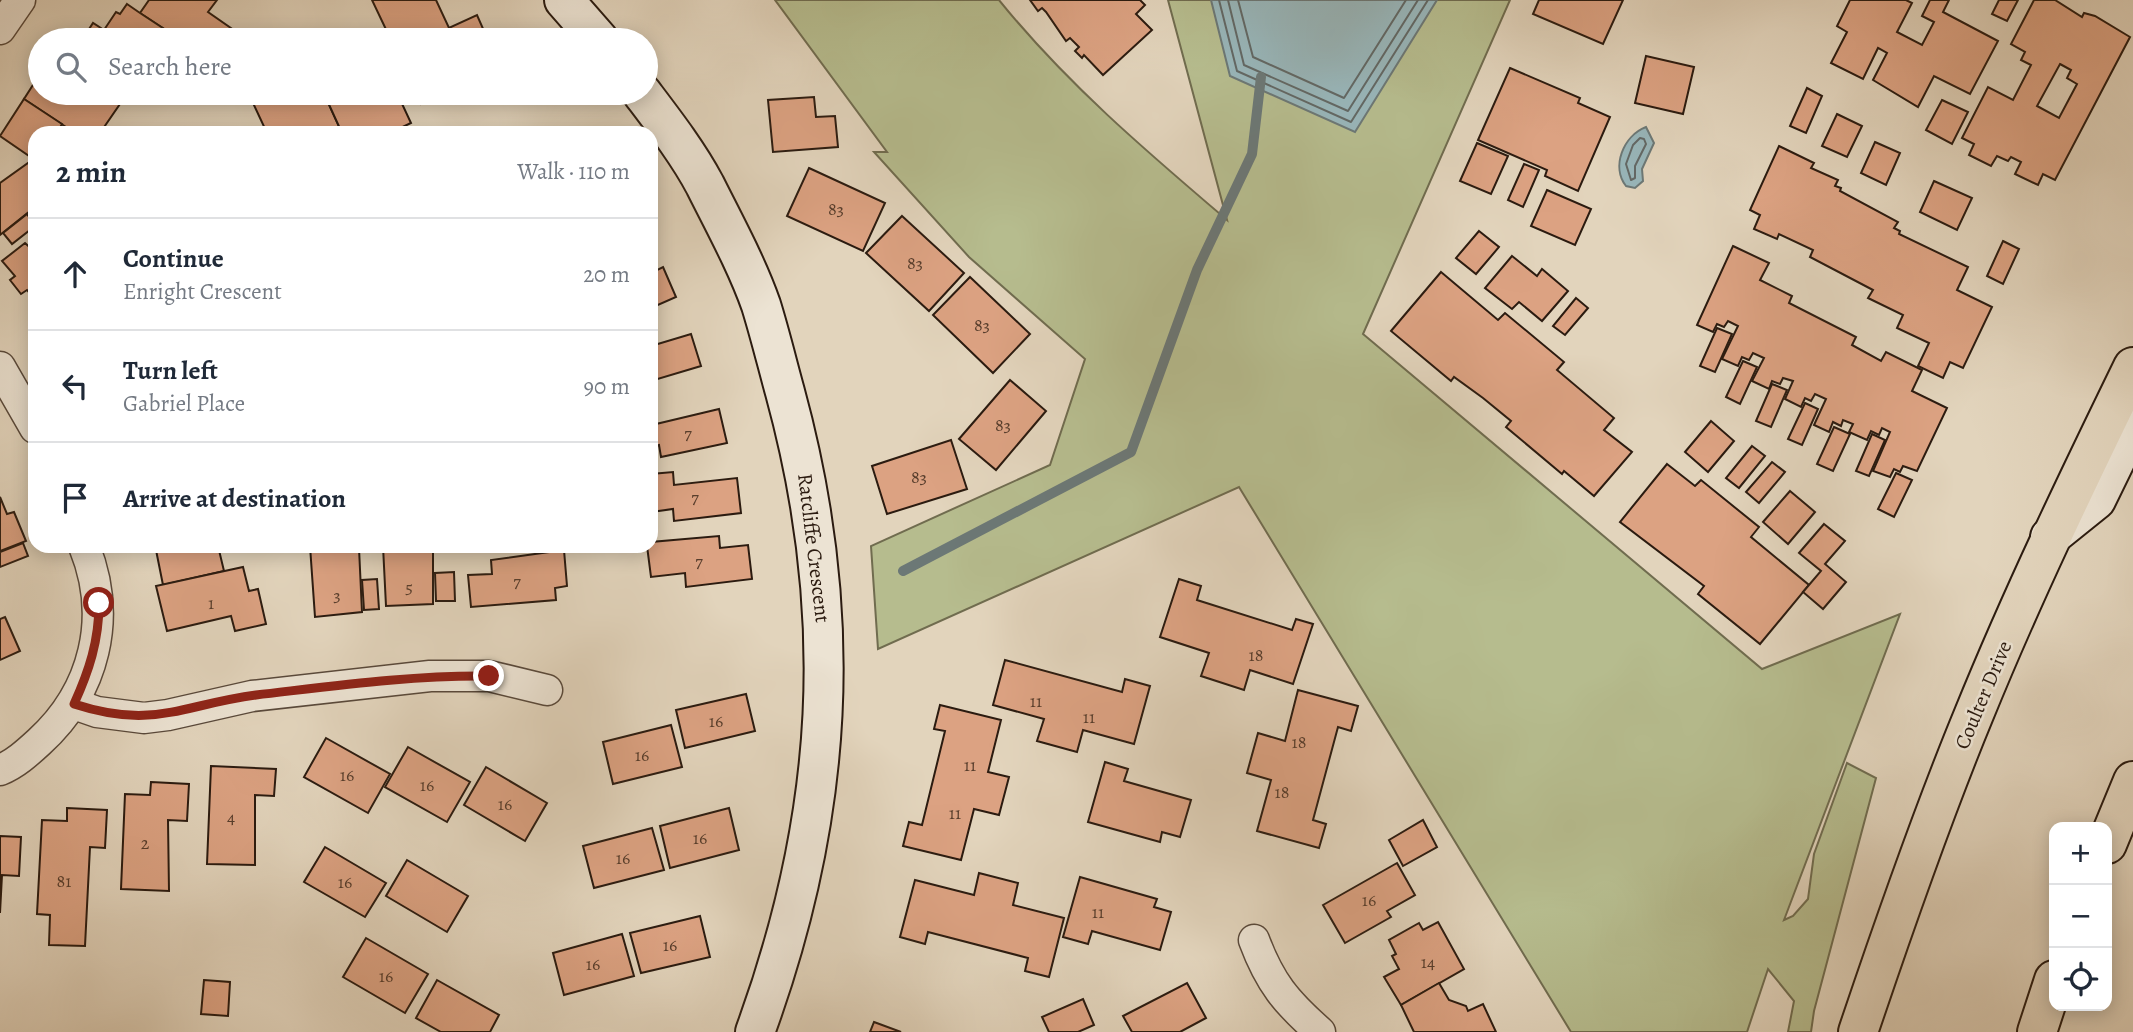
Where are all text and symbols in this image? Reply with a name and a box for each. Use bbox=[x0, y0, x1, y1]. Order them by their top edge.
search box bbox=[28, 28, 658, 105]
icon: search bbox=[52, 48, 90, 86]
text: Search here bbox=[108, 49, 232, 84]
text: 2 min bbox=[56, 152, 126, 192]
text: Walk · 110 m bbox=[517, 156, 630, 187]
house number: 83 bbox=[828, 197, 844, 221]
text: Continue bbox=[123, 241, 224, 276]
house number: 83 bbox=[907, 251, 923, 275]
icon: ahead bbox=[56, 255, 94, 293]
text: 20 m bbox=[583, 259, 630, 290]
text: Enright Crescent bbox=[123, 276, 282, 307]
house number: 83 bbox=[974, 313, 990, 337]
text: Turn left bbox=[123, 353, 218, 388]
icon: left bbox=[56, 367, 94, 405]
text: 90 m bbox=[584, 371, 630, 402]
text: Gabriel Place bbox=[123, 388, 245, 419]
house number: 83 bbox=[995, 413, 1011, 437]
house number: 7 bbox=[684, 421, 692, 445]
house number: 83 bbox=[911, 465, 927, 489]
street label: Ratcliffe Crescent bbox=[791, 472, 837, 624]
icon: arrive bbox=[56, 479, 94, 517]
text: Arrive at destination bbox=[123, 481, 346, 516]
house number: 7 bbox=[691, 485, 699, 509]
house number: 7 bbox=[695, 549, 703, 573]
house number: 7 bbox=[513, 569, 521, 593]
house number: 5 bbox=[405, 575, 413, 599]
house number: 3 bbox=[333, 583, 341, 607]
route start bbox=[83, 587, 114, 618]
house number: 1 bbox=[208, 591, 214, 615]
street label: Coulter Drive bbox=[1948, 636, 2018, 754]
house number: 18 bbox=[1249, 643, 1263, 667]
route end bbox=[473, 660, 504, 691]
house number: 11 bbox=[1030, 689, 1042, 713]
house number: 11 bbox=[1083, 705, 1095, 729]
house number: 16 bbox=[709, 709, 723, 733]
house number: 18 bbox=[1292, 730, 1306, 754]
house number: 16 bbox=[635, 743, 649, 767]
house number: 11 bbox=[964, 753, 976, 777]
house number: 16 bbox=[340, 763, 354, 787]
house number: 16 bbox=[420, 773, 434, 797]
house number: 18 bbox=[1275, 780, 1289, 804]
house number: 16 bbox=[498, 792, 512, 816]
house number: 11 bbox=[949, 801, 961, 825]
house number: 4 bbox=[227, 805, 235, 829]
map controls bbox=[2049, 822, 2112, 1011]
button: + bbox=[2049, 822, 2112, 885]
house number: 16 bbox=[693, 826, 707, 850]
house number: 2 bbox=[141, 831, 150, 855]
house number: 16 bbox=[616, 846, 630, 870]
house number: 81 bbox=[57, 869, 71, 893]
house number: 16 bbox=[338, 870, 352, 894]
button: − bbox=[2049, 885, 2112, 948]
house number: 16 bbox=[1362, 888, 1376, 912]
house number: 11 bbox=[1092, 900, 1104, 924]
house number: 16 bbox=[663, 933, 677, 957]
button: locate bbox=[2049, 948, 2112, 1011]
house number: 14 bbox=[1421, 950, 1435, 974]
house number: 16 bbox=[586, 952, 600, 976]
house number: 16 bbox=[379, 964, 393, 988]

